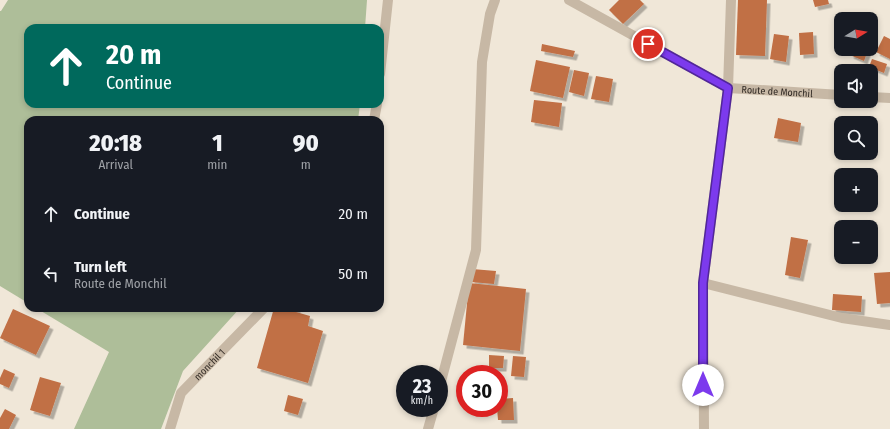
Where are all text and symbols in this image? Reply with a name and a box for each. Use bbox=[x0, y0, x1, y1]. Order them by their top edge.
north arrow bbox=[834, 12, 878, 56]
map controls bbox=[834, 12, 878, 264]
pin bbox=[631, 27, 665, 61]
icon: arrive bbox=[637, 33, 659, 55]
text: 20 m bbox=[106, 38, 161, 71]
icon: ahead bbox=[40, 40, 92, 92]
button: sound bbox=[834, 64, 878, 108]
text: Continue bbox=[106, 72, 172, 94]
street label: Route de Monchil bbox=[741, 84, 813, 100]
button: search bbox=[834, 116, 878, 160]
text: 20:18 bbox=[89, 129, 142, 157]
text: 1 bbox=[212, 129, 223, 157]
text: 90 bbox=[293, 129, 319, 157]
text: Arrival bbox=[98, 157, 133, 172]
text: min bbox=[207, 157, 227, 172]
text: m bbox=[301, 157, 311, 172]
button: + bbox=[834, 168, 878, 212]
icon: ahead bbox=[40, 203, 62, 225]
text: Continue bbox=[74, 205, 130, 223]
text: 20 m bbox=[339, 205, 368, 223]
button: − bbox=[834, 220, 878, 264]
text: Turn left bbox=[74, 258, 127, 276]
icon: left bbox=[40, 263, 62, 285]
text: 50 m bbox=[338, 265, 368, 283]
text: Route de Monchil bbox=[74, 276, 167, 291]
street label: monchil 1 bbox=[192, 347, 228, 383]
position arrow bbox=[682, 364, 724, 406]
speed limit sign: 30 bbox=[456, 365, 508, 417]
text: 23 bbox=[413, 374, 431, 398]
text: km/h bbox=[411, 395, 433, 407]

